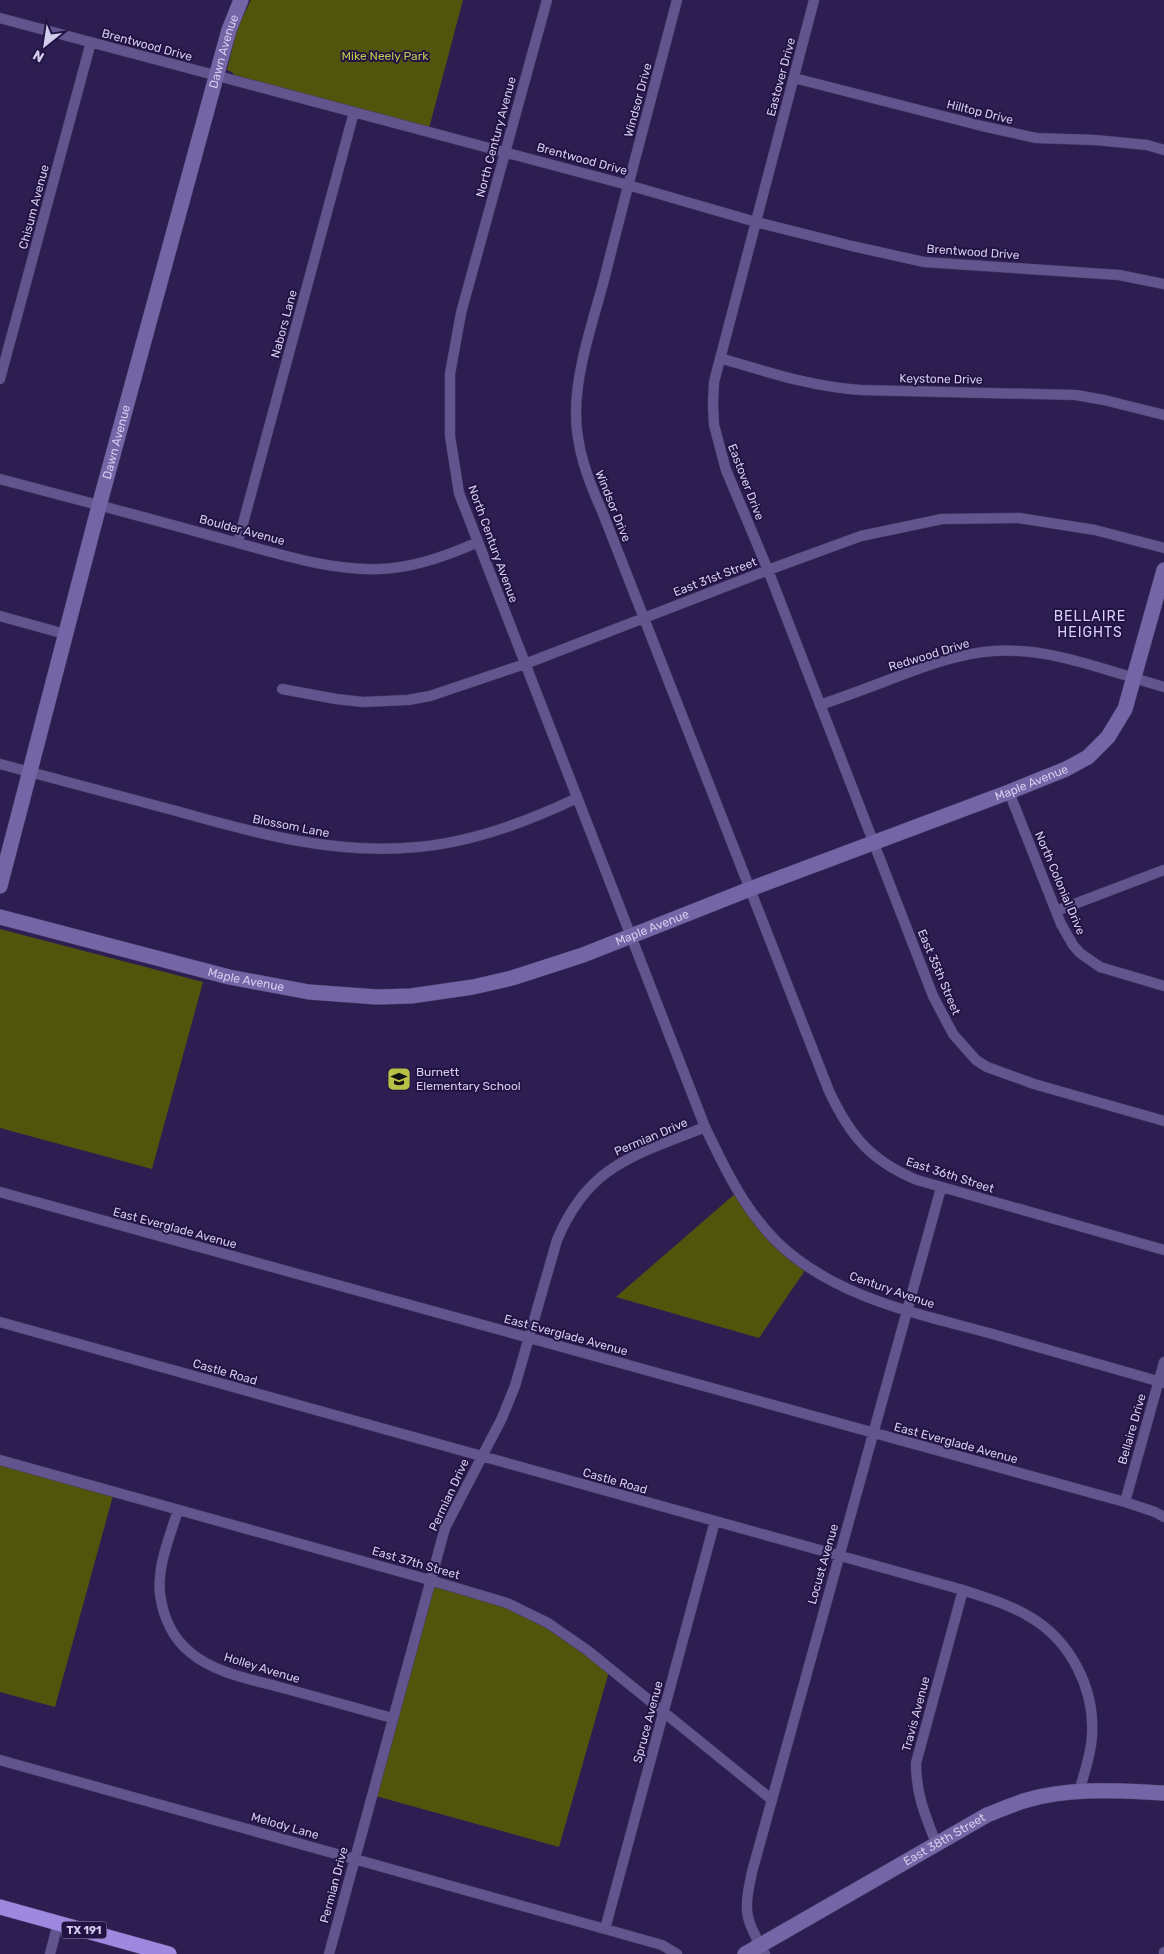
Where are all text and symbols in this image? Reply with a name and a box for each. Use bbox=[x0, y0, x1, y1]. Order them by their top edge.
street label: Dawn Avenue bbox=[206, 12, 242, 90]
north arrow bbox=[20, 20, 70, 70]
street label: Brentwood Drive bbox=[100, 26, 194, 64]
street label: Eastover Drive bbox=[764, 36, 798, 118]
text: N bbox=[30, 46, 47, 66]
park label: Mike Neely Park bbox=[342, 49, 429, 63]
street label: Windsor Drive bbox=[621, 61, 655, 139]
street label: North Century Avenue bbox=[473, 75, 519, 199]
street label: Hilltop Drive bbox=[945, 97, 1015, 127]
street label: Brentwood Drive bbox=[535, 140, 629, 178]
street label: Chisum Avenue bbox=[16, 163, 52, 251]
street label: Brentwood Drive bbox=[926, 242, 1020, 262]
street label: Nabors Lane bbox=[268, 288, 300, 360]
street label: Keystone Drive bbox=[899, 371, 983, 387]
street label: Dawn Avenue bbox=[100, 403, 133, 481]
street label: Eastover Drive bbox=[725, 442, 767, 522]
street label: Windsor Drive bbox=[592, 468, 634, 544]
street label: North Century Avenue bbox=[465, 483, 521, 605]
street label: Boulder Avenue bbox=[198, 512, 287, 548]
street label: East 31st Street bbox=[671, 555, 759, 599]
district label: BELLAIRE HEIGHTS bbox=[1054, 608, 1126, 641]
street label: Redwood Drive bbox=[887, 636, 971, 674]
street label: Maple Avenue bbox=[993, 762, 1070, 804]
street label: Blossom Lane bbox=[251, 812, 331, 840]
street label: North Colonial Drive bbox=[1032, 829, 1088, 937]
street label: Maple Avenue bbox=[613, 907, 691, 948]
street label: East 35th Street bbox=[915, 927, 963, 1017]
street label: Maple Avenue bbox=[206, 965, 286, 994]
place label: Burnett Elementary School bbox=[416, 1065, 521, 1093]
school or university icon: Burnett Elementary School bbox=[386, 1066, 412, 1092]
street label: Permian Drive bbox=[612, 1115, 690, 1159]
street label: East 36th Street bbox=[904, 1154, 996, 1196]
street label: East Everglade Avenue bbox=[112, 1205, 239, 1251]
street label: Century Avenue bbox=[847, 1269, 937, 1311]
street label: East Everglade Avenue bbox=[503, 1312, 630, 1358]
street label: Castle Road bbox=[191, 1356, 259, 1388]
street label: Bellaire Drive bbox=[1115, 1392, 1149, 1466]
street label: East Everglade Avenue bbox=[893, 1420, 1020, 1466]
street label: Permian Drive bbox=[426, 1456, 472, 1533]
street label: Castle Road bbox=[581, 1465, 649, 1497]
street label: Locust Avenue bbox=[805, 1522, 841, 1606]
street label: East 37th Street bbox=[371, 1544, 462, 1582]
street label: Holley Avenue bbox=[222, 1650, 302, 1686]
street label: Travis Avenue bbox=[899, 1675, 933, 1753]
street label: Spruce Avenue bbox=[630, 1679, 666, 1765]
street label: Melody Lane bbox=[250, 1810, 321, 1842]
street label: East 38th Street bbox=[901, 1810, 988, 1868]
street label: Permian Drive bbox=[317, 1845, 351, 1925]
road number: TX 191 bbox=[62, 1922, 106, 1938]

